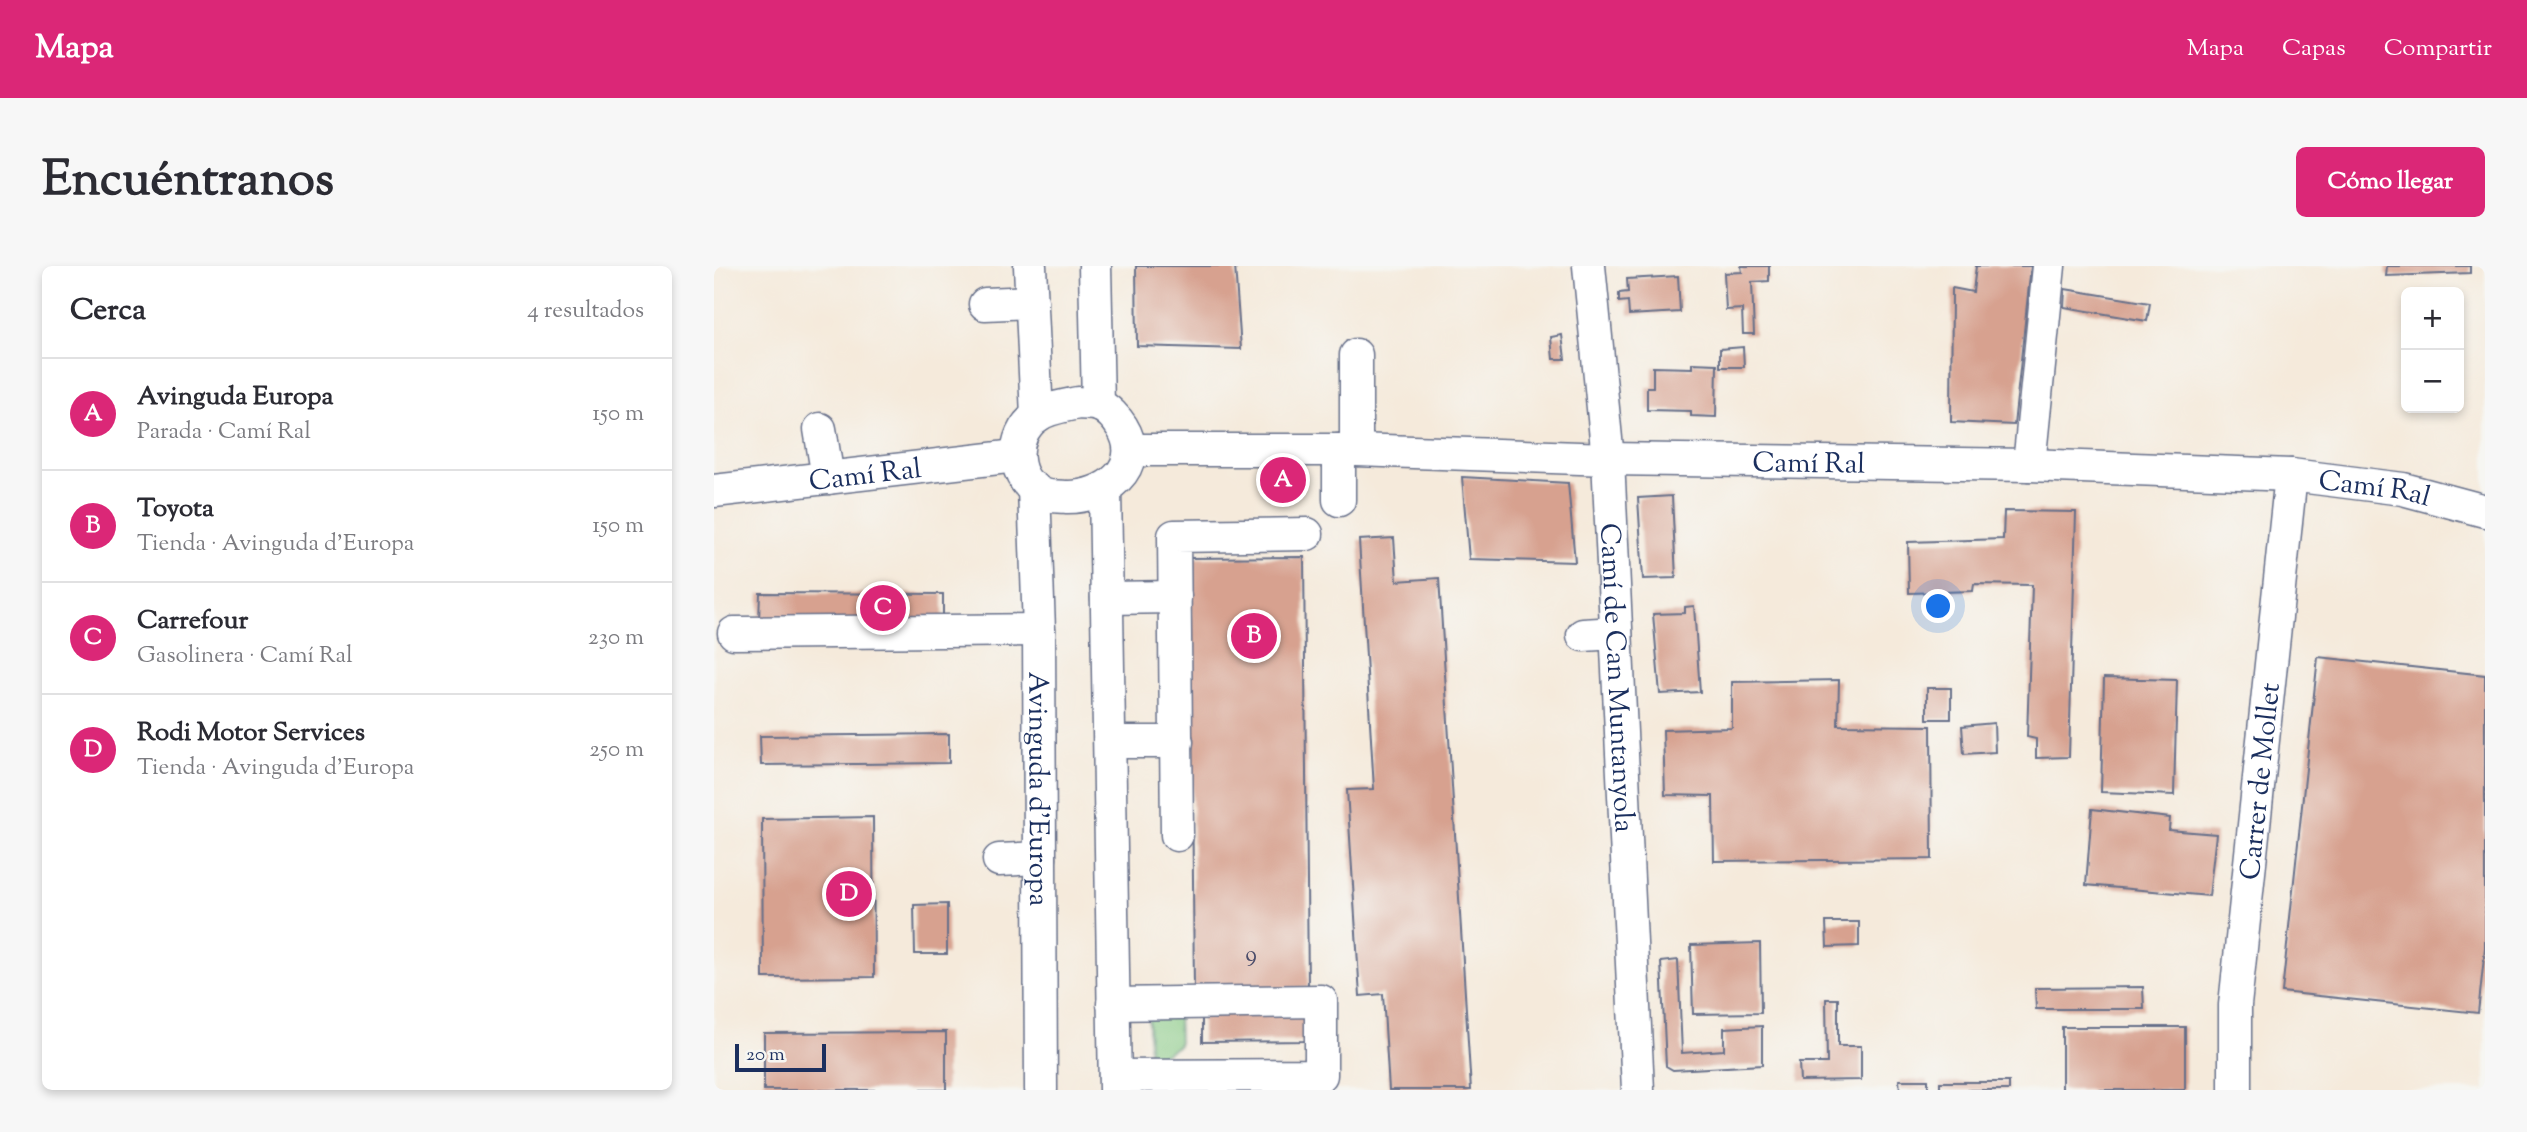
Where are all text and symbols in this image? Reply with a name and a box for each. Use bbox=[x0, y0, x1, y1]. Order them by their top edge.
text: Mapa bbox=[35, 25, 114, 73]
text: Mapa bbox=[2187, 32, 2244, 66]
text: Capas bbox=[2282, 32, 2346, 66]
text: Compartir bbox=[2384, 32, 2492, 66]
text: Encuéntranos bbox=[42, 147, 334, 217]
button: Cómo llegar bbox=[2296, 147, 2485, 217]
map controls bbox=[2401, 287, 2464, 413]
button: + bbox=[2401, 287, 2464, 350]
text: Cerca bbox=[70, 290, 146, 333]
text: 4 resultados bbox=[527, 295, 644, 328]
button: − bbox=[2401, 350, 2464, 413]
text: Avinguda Europa bbox=[137, 379, 333, 416]
text: A bbox=[84, 398, 102, 431]
text: 150 m bbox=[592, 398, 644, 431]
text: Parada · Camí Ral bbox=[137, 416, 311, 449]
street label: Camí Ral bbox=[1752, 444, 1866, 486]
street label: Camí Ral bbox=[807, 450, 924, 503]
pin: A bbox=[1260, 454, 1306, 506]
street label: Camí Ral bbox=[2316, 462, 2435, 519]
text: Toyota bbox=[137, 491, 214, 528]
text: B bbox=[86, 510, 100, 543]
text: 150 m bbox=[592, 510, 644, 543]
street label: Camí de Can Muntanyola bbox=[1588, 522, 1643, 834]
text: Tienda · Avinguda d'Europa bbox=[137, 528, 414, 561]
pin: C bbox=[860, 582, 906, 634]
your location bbox=[1921, 589, 1955, 623]
text: Carrefour bbox=[137, 603, 248, 640]
pin: B bbox=[1231, 610, 1277, 662]
text: C bbox=[84, 622, 102, 655]
text: 230 m bbox=[588, 622, 644, 655]
text: Gasolinera · Camí Ral bbox=[137, 640, 353, 673]
street label: Avinguda d'Europa bbox=[1016, 671, 1057, 906]
street label: Carrer de Mollet bbox=[2231, 680, 2292, 882]
text: Rodi Motor Services bbox=[137, 715, 365, 752]
text: D bbox=[84, 734, 102, 767]
text: 250 m bbox=[589, 734, 644, 767]
text: Tienda · Avinguda d'Europa bbox=[137, 752, 414, 785]
pin: D bbox=[826, 868, 872, 920]
house number: 9 bbox=[1245, 938, 1257, 972]
scale bar bbox=[735, 1041, 826, 1073]
text: 20 m bbox=[746, 1042, 785, 1069]

